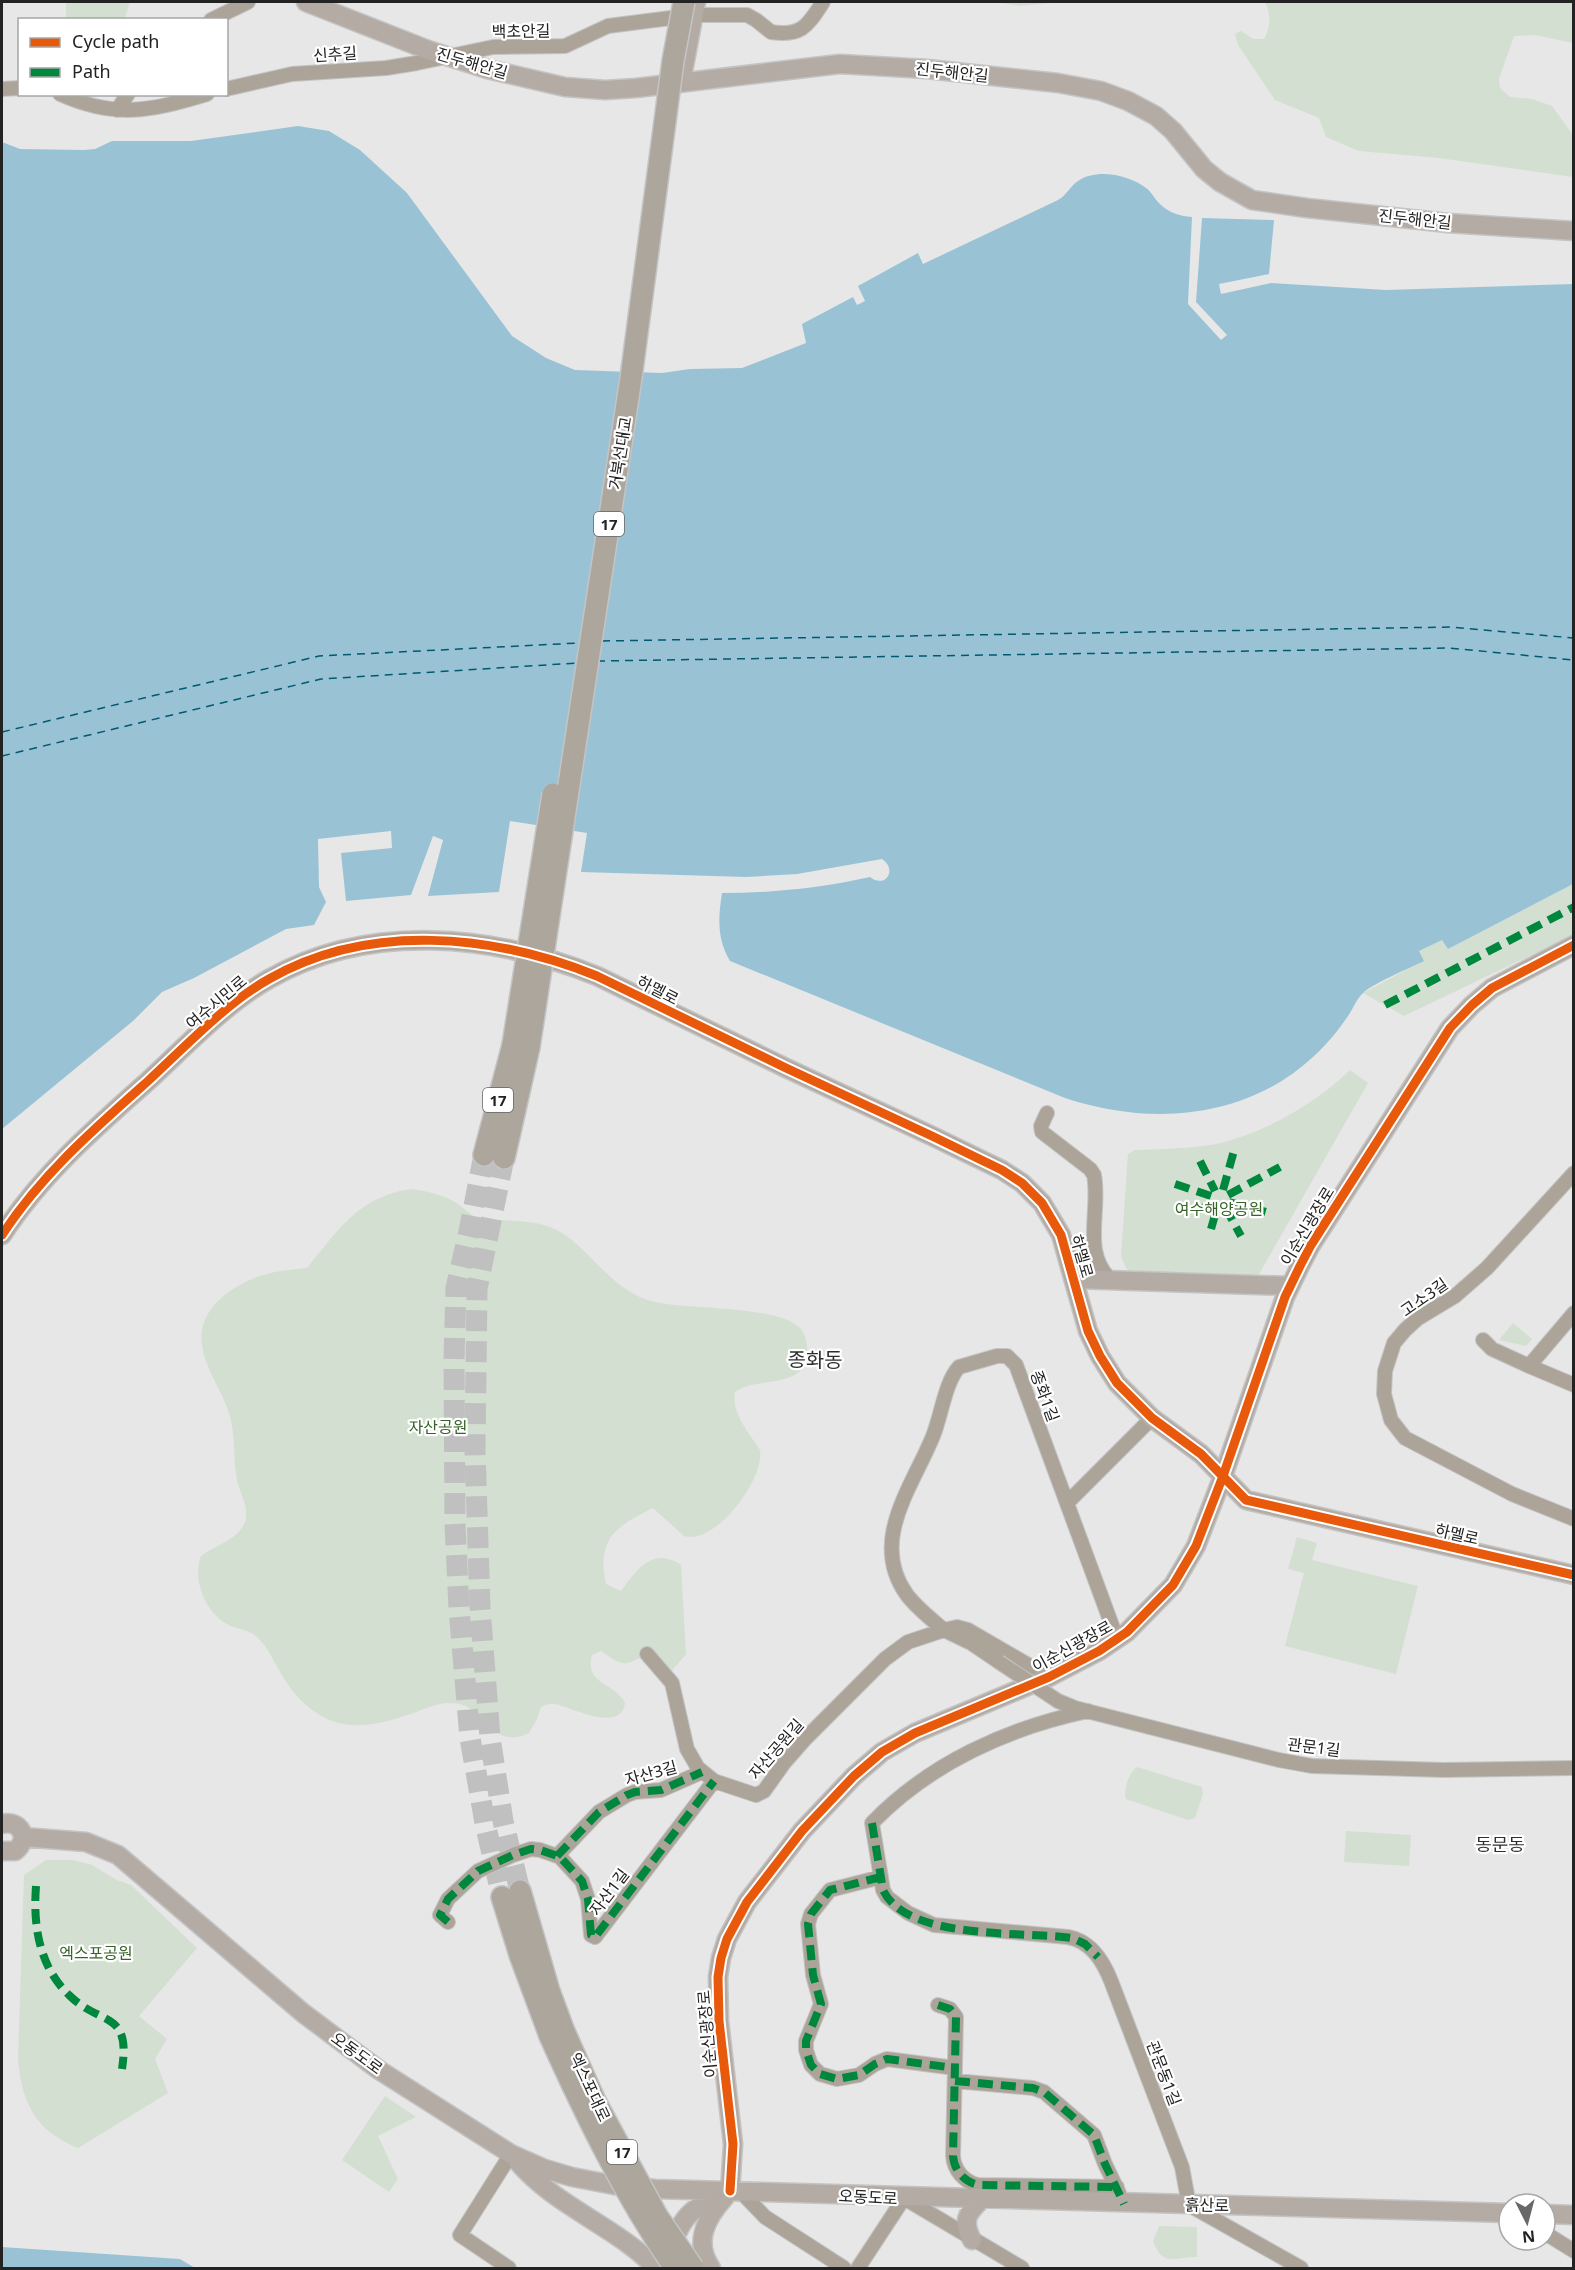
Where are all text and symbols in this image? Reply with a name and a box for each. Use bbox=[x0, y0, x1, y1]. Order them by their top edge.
legend bbox=[18, 18, 228, 96]
street label: 백초안길 bbox=[491, 19, 551, 43]
text: Cycle path bbox=[72, 29, 159, 53]
street label: 신추길 bbox=[312, 41, 358, 67]
street label: 진두해안길 bbox=[434, 42, 510, 84]
street label: 진두해안길 bbox=[914, 57, 990, 87]
text: Path bbox=[72, 59, 111, 83]
street label: 진두해안길 bbox=[1377, 204, 1453, 234]
street label: 거북선대교 bbox=[603, 415, 637, 491]
road number: 17 bbox=[594, 512, 624, 536]
street label: 여수시민로 bbox=[181, 970, 251, 1034]
street label: 하멜로 bbox=[633, 970, 683, 1010]
road number: 17 bbox=[483, 1088, 513, 1112]
street label: 이순신광장로 bbox=[1275, 1182, 1339, 1270]
park label: 여수해양공원 bbox=[1175, 1198, 1263, 1220]
street label: 하멜로 bbox=[1065, 1232, 1099, 1281]
street label: 고소3길 bbox=[1396, 1273, 1452, 1321]
district label: 종화동 bbox=[787, 1346, 843, 1373]
street label: 종화1길 bbox=[1026, 1367, 1064, 1425]
park label: 자산공원 bbox=[409, 1416, 467, 1438]
street label: 하멜로 bbox=[1433, 1518, 1481, 1550]
street label: 이순신광장로 bbox=[1028, 1615, 1116, 1677]
street label: 자산공원길 bbox=[744, 1714, 808, 1784]
street label: 관문1길 bbox=[1286, 1733, 1342, 1761]
street label: 자산3길 bbox=[622, 1755, 680, 1791]
district label: 동문동 bbox=[1475, 1832, 1525, 1856]
street label: 자산1길 bbox=[584, 1864, 634, 1920]
park label: 엑스포공원 bbox=[59, 1942, 133, 1964]
street label: 이순신광장로 bbox=[692, 1989, 722, 2079]
street label: 오동도로 bbox=[327, 2027, 388, 2079]
street label: 관문동1길 bbox=[1142, 2037, 1186, 2109]
street label: 엑스포대로 bbox=[564, 2049, 616, 2125]
road number: 17 bbox=[607, 2140, 637, 2164]
street label: 오동도로 bbox=[838, 2184, 898, 2210]
north arrow bbox=[1497, 2192, 1557, 2252]
street label: 흙산로 bbox=[1185, 2194, 1230, 2216]
text: N bbox=[1521, 2225, 1536, 2249]

